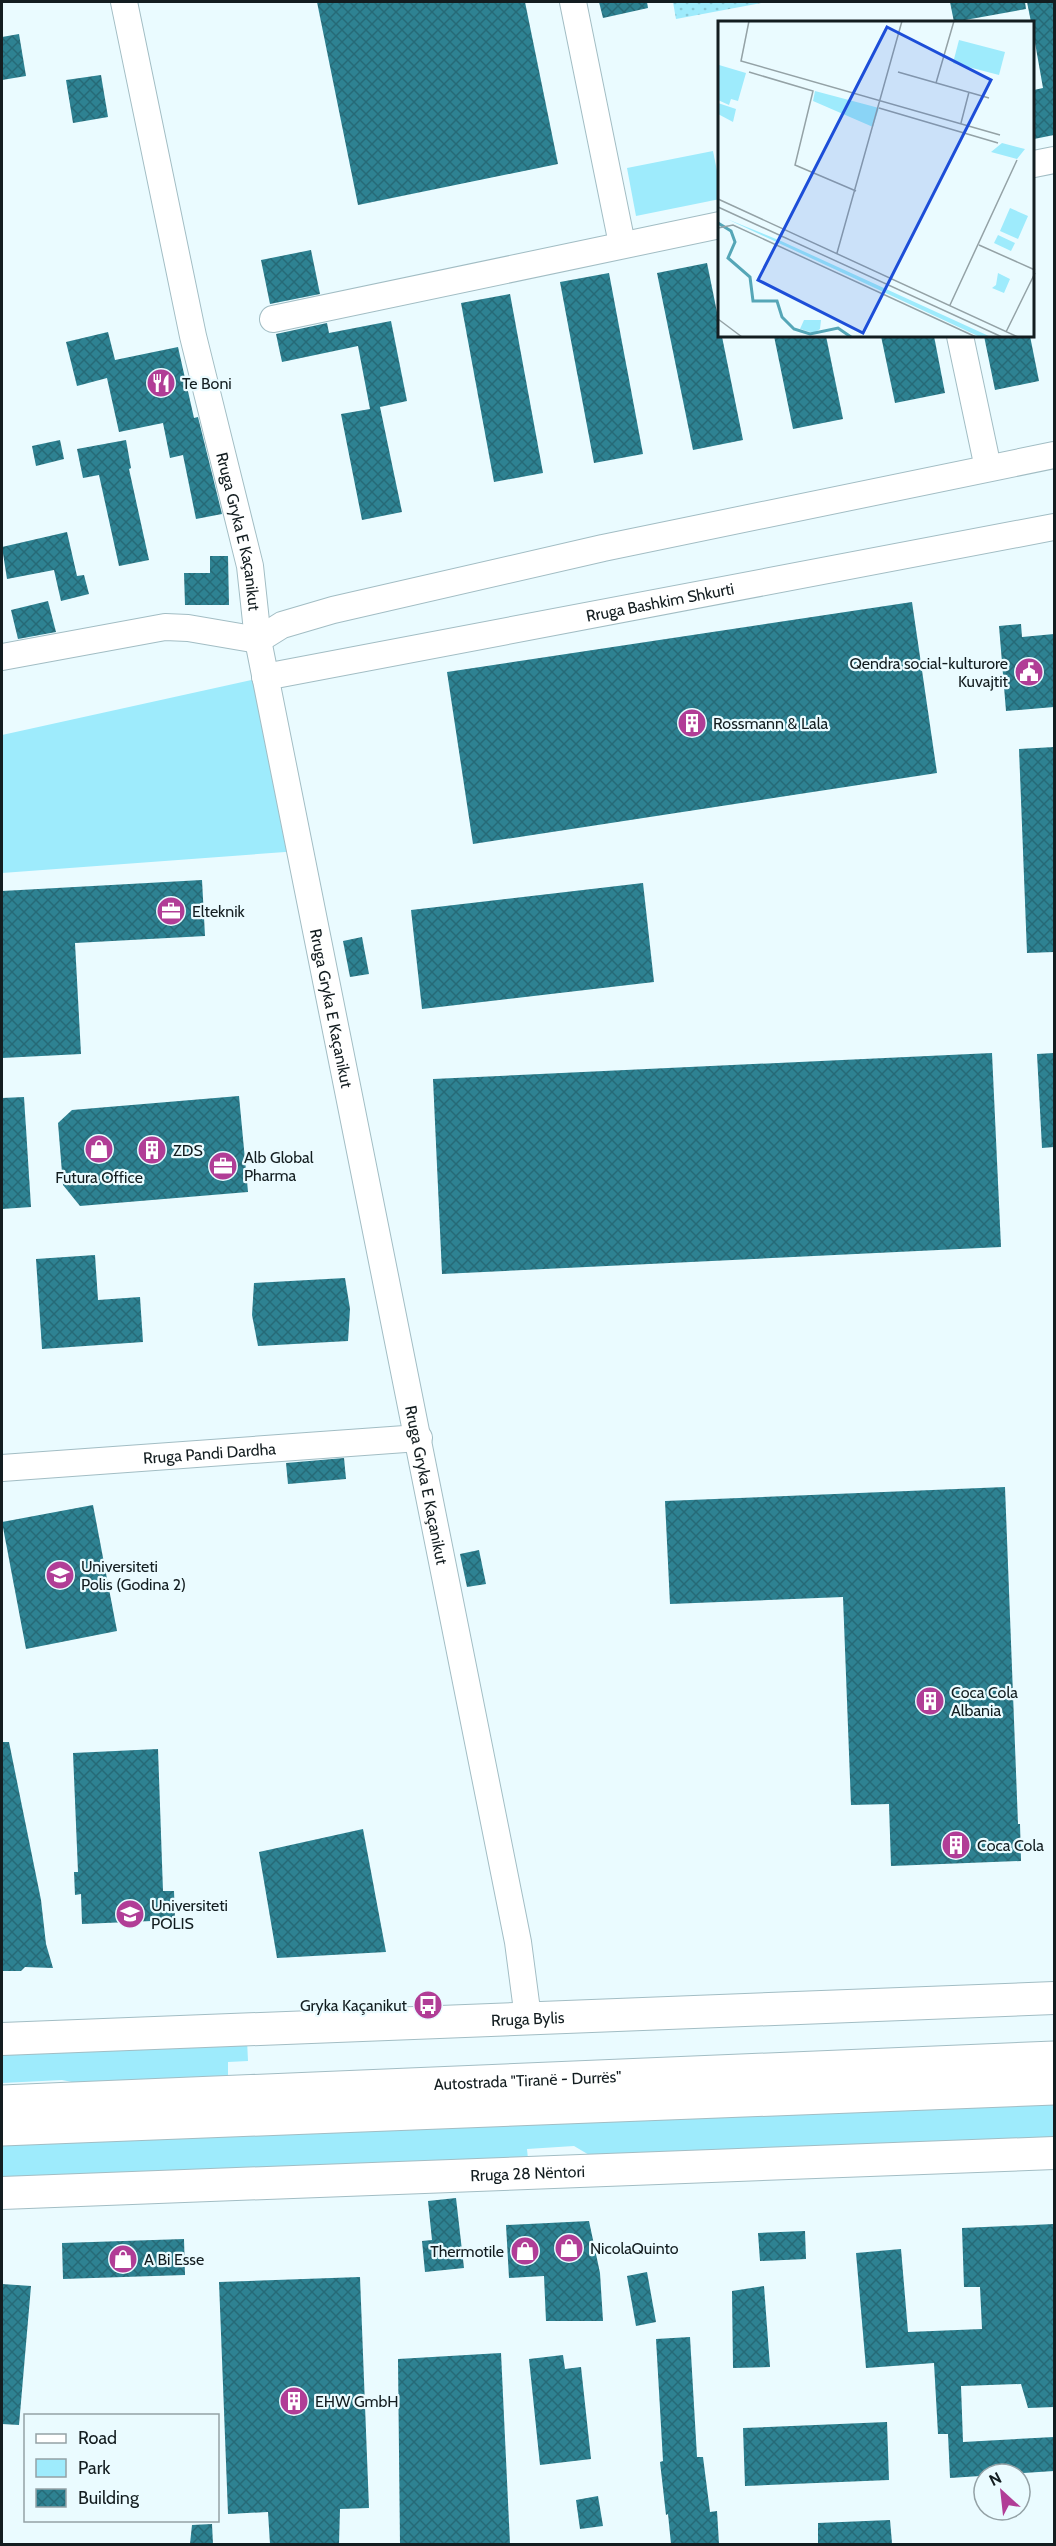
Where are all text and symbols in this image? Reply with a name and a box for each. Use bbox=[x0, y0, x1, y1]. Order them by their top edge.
inset map bbox=[718, 21, 1035, 338]
restaurant icon: Te Boni bbox=[145, 367, 177, 399]
place label: Te Boni bbox=[182, 374, 232, 393]
street label: Rruga Gryka E Kaçanikut bbox=[212, 450, 264, 612]
street label: Rruga Bashkim Shkurti bbox=[584, 579, 736, 626]
place label: Qendra social-kulturore Kuvajtit bbox=[850, 654, 1009, 691]
public building icon: Qendra social-kulturore Kuvajtit bbox=[1013, 656, 1045, 688]
building icon: Rossmann & Lala bbox=[676, 707, 708, 739]
place label: Rossmann & Lala bbox=[713, 714, 828, 733]
office icon: Elteknik bbox=[155, 895, 187, 927]
place label: Elteknik bbox=[192, 902, 246, 921]
street label: Rruga Gryka E Kaçanikut bbox=[306, 927, 356, 1090]
shop icon: Futura Office bbox=[83, 1133, 115, 1165]
building icon: ZDS bbox=[136, 1134, 168, 1166]
place label: ZDS bbox=[173, 1141, 203, 1160]
place label: Alb Global Pharma bbox=[244, 1148, 314, 1185]
office icon: Alb Global Pharma bbox=[207, 1150, 239, 1182]
place label: Futura Office bbox=[55, 1168, 143, 1187]
street label: Rruga Gryka E Kaçanikut bbox=[401, 1404, 452, 1567]
street label: Rruga Pandi Dardha bbox=[142, 1439, 277, 1468]
place label: Universiteti Polis (Godina 2) bbox=[81, 1557, 186, 1594]
school or university icon: Universiteti Polis (Godina 2) bbox=[44, 1559, 76, 1591]
place label: Coca Cola Albania bbox=[951, 1683, 1018, 1720]
building icon: Coca Cola Albania bbox=[914, 1685, 946, 1717]
building icon: Coca Cola bbox=[940, 1829, 972, 1861]
place label: Coca Cola bbox=[977, 1836, 1044, 1855]
place label: Universiteti POLIS bbox=[151, 1896, 228, 1933]
school or university icon: Universiteti POLIS bbox=[114, 1898, 146, 1930]
bus stop icon: Gryka Kaçanikut bbox=[412, 1989, 444, 2021]
place label: Gryka Kaçanikut bbox=[300, 1996, 408, 2015]
street label: Rruga Bylis bbox=[491, 2008, 565, 2030]
street label: Autostrada "Tiranë - Durrës" bbox=[433, 2067, 622, 2094]
street label: Rruga 28 Nëntori bbox=[470, 2162, 585, 2185]
shop icon: NicolaQuinto bbox=[553, 2232, 585, 2264]
shop icon: Thermotile bbox=[509, 2235, 541, 2267]
place label: NicolaQuinto bbox=[590, 2239, 679, 2258]
place label: Thermotile bbox=[430, 2242, 504, 2261]
shop icon: A Bi Esse bbox=[107, 2243, 139, 2275]
place label: A Bi Esse bbox=[144, 2250, 204, 2269]
building icon: EHW GmbH bbox=[278, 2385, 310, 2417]
place label: EHW GmbH bbox=[315, 2392, 398, 2411]
legend bbox=[24, 2414, 219, 2522]
text: Road bbox=[78, 2427, 117, 2449]
text: Park bbox=[78, 2457, 111, 2479]
north arrow bbox=[972, 2462, 1032, 2522]
text: N bbox=[986, 2468, 1005, 2490]
text: Building bbox=[78, 2487, 140, 2509]

